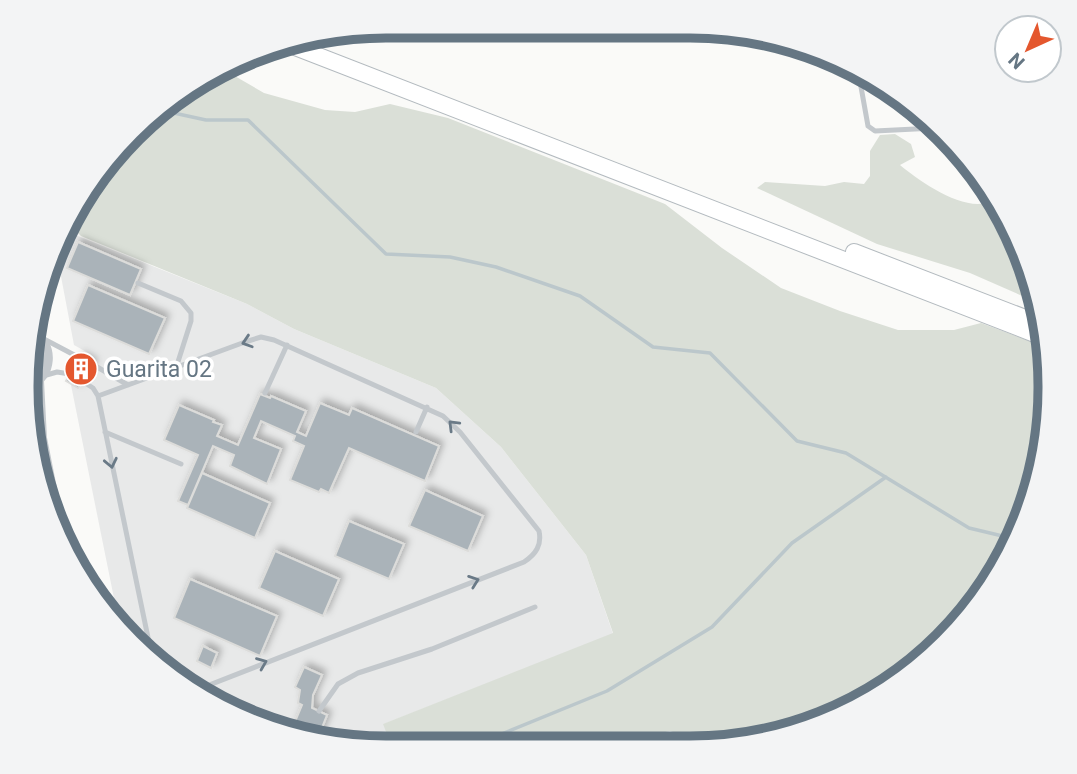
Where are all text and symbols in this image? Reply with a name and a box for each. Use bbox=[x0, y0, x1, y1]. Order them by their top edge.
north arrow bbox=[993, 14, 1063, 84]
text: N bbox=[1004, 48, 1029, 74]
one-way arrow bbox=[241, 334, 253, 348]
building icon: Guarita 02 bbox=[62, 350, 100, 388]
place label: Guarita 02 bbox=[106, 356, 212, 383]
one-way arrow bbox=[448, 421, 461, 434]
one-way arrow bbox=[103, 457, 118, 469]
one-way arrow bbox=[468, 575, 480, 589]
one-way arrow bbox=[256, 658, 268, 672]

